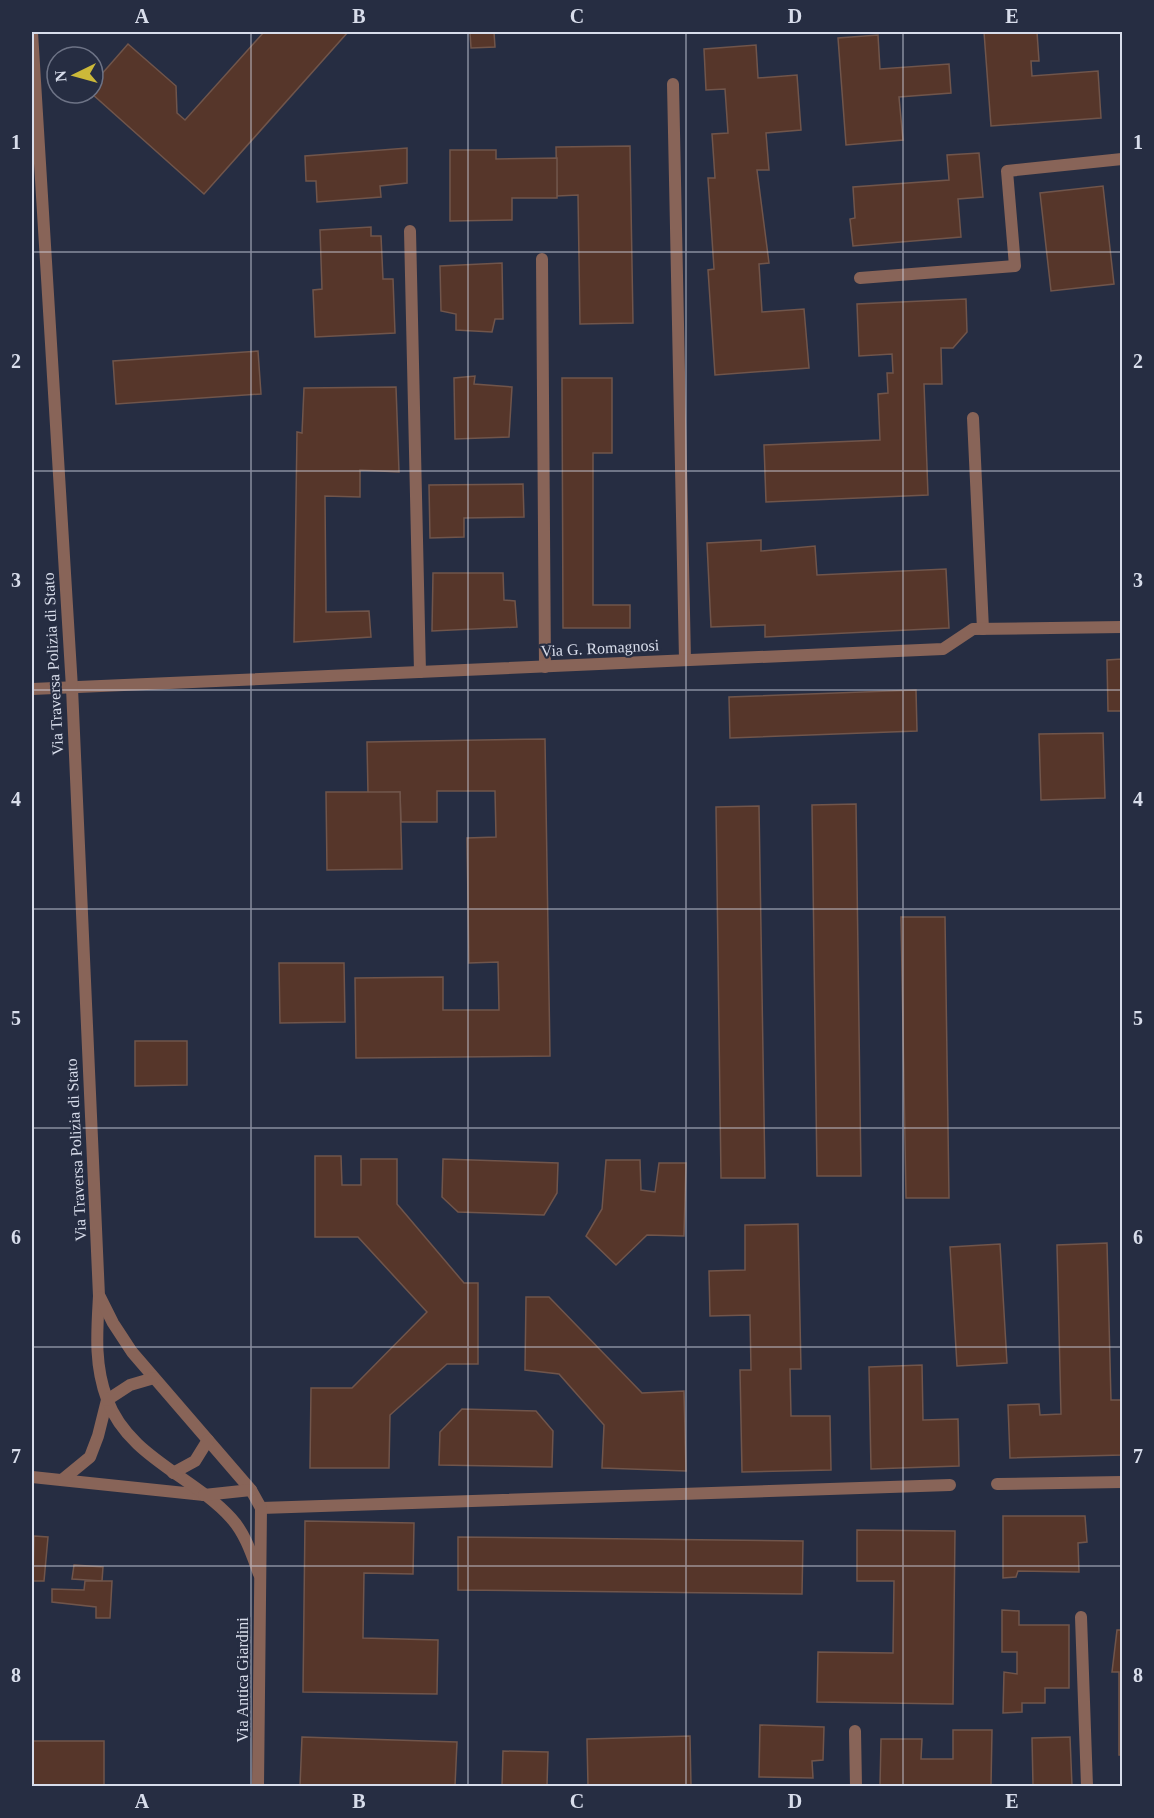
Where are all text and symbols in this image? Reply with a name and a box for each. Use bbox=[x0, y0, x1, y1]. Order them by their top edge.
text: A bbox=[135, 5, 150, 27]
text: B bbox=[352, 5, 366, 27]
text: C bbox=[570, 5, 584, 27]
text: D bbox=[788, 5, 802, 27]
text: E bbox=[1005, 5, 1019, 27]
north arrow bbox=[45, 45, 105, 105]
text: N bbox=[52, 69, 70, 83]
text: 1 bbox=[11, 131, 21, 153]
text: 1 bbox=[1133, 131, 1143, 153]
text: 2 bbox=[11, 350, 21, 372]
text: 2 bbox=[1133, 350, 1143, 372]
text: 3 bbox=[11, 569, 21, 591]
text: 3 bbox=[1133, 569, 1143, 591]
street label: Via Traversa Polizia di Stato bbox=[40, 572, 66, 756]
street label: Via G. Romagnosi bbox=[540, 636, 660, 661]
text: 4 bbox=[11, 788, 21, 810]
text: 4 bbox=[1133, 788, 1143, 810]
text: 5 bbox=[11, 1007, 21, 1029]
text: 5 bbox=[1133, 1007, 1143, 1029]
street label: Via Traversa Polizia di Stato bbox=[63, 1058, 89, 1242]
text: 6 bbox=[11, 1226, 21, 1248]
text: 6 bbox=[1133, 1226, 1143, 1248]
text: 7 bbox=[11, 1445, 21, 1467]
text: 7 bbox=[1133, 1445, 1143, 1467]
street label: Via Antica Giardini bbox=[234, 1617, 251, 1743]
text: 8 bbox=[11, 1664, 21, 1686]
text: 8 bbox=[1133, 1664, 1143, 1686]
text: A bbox=[135, 1790, 150, 1812]
text: B bbox=[352, 1790, 366, 1812]
text: C bbox=[570, 1790, 584, 1812]
text: D bbox=[788, 1790, 802, 1812]
text: E bbox=[1005, 1790, 1019, 1812]

